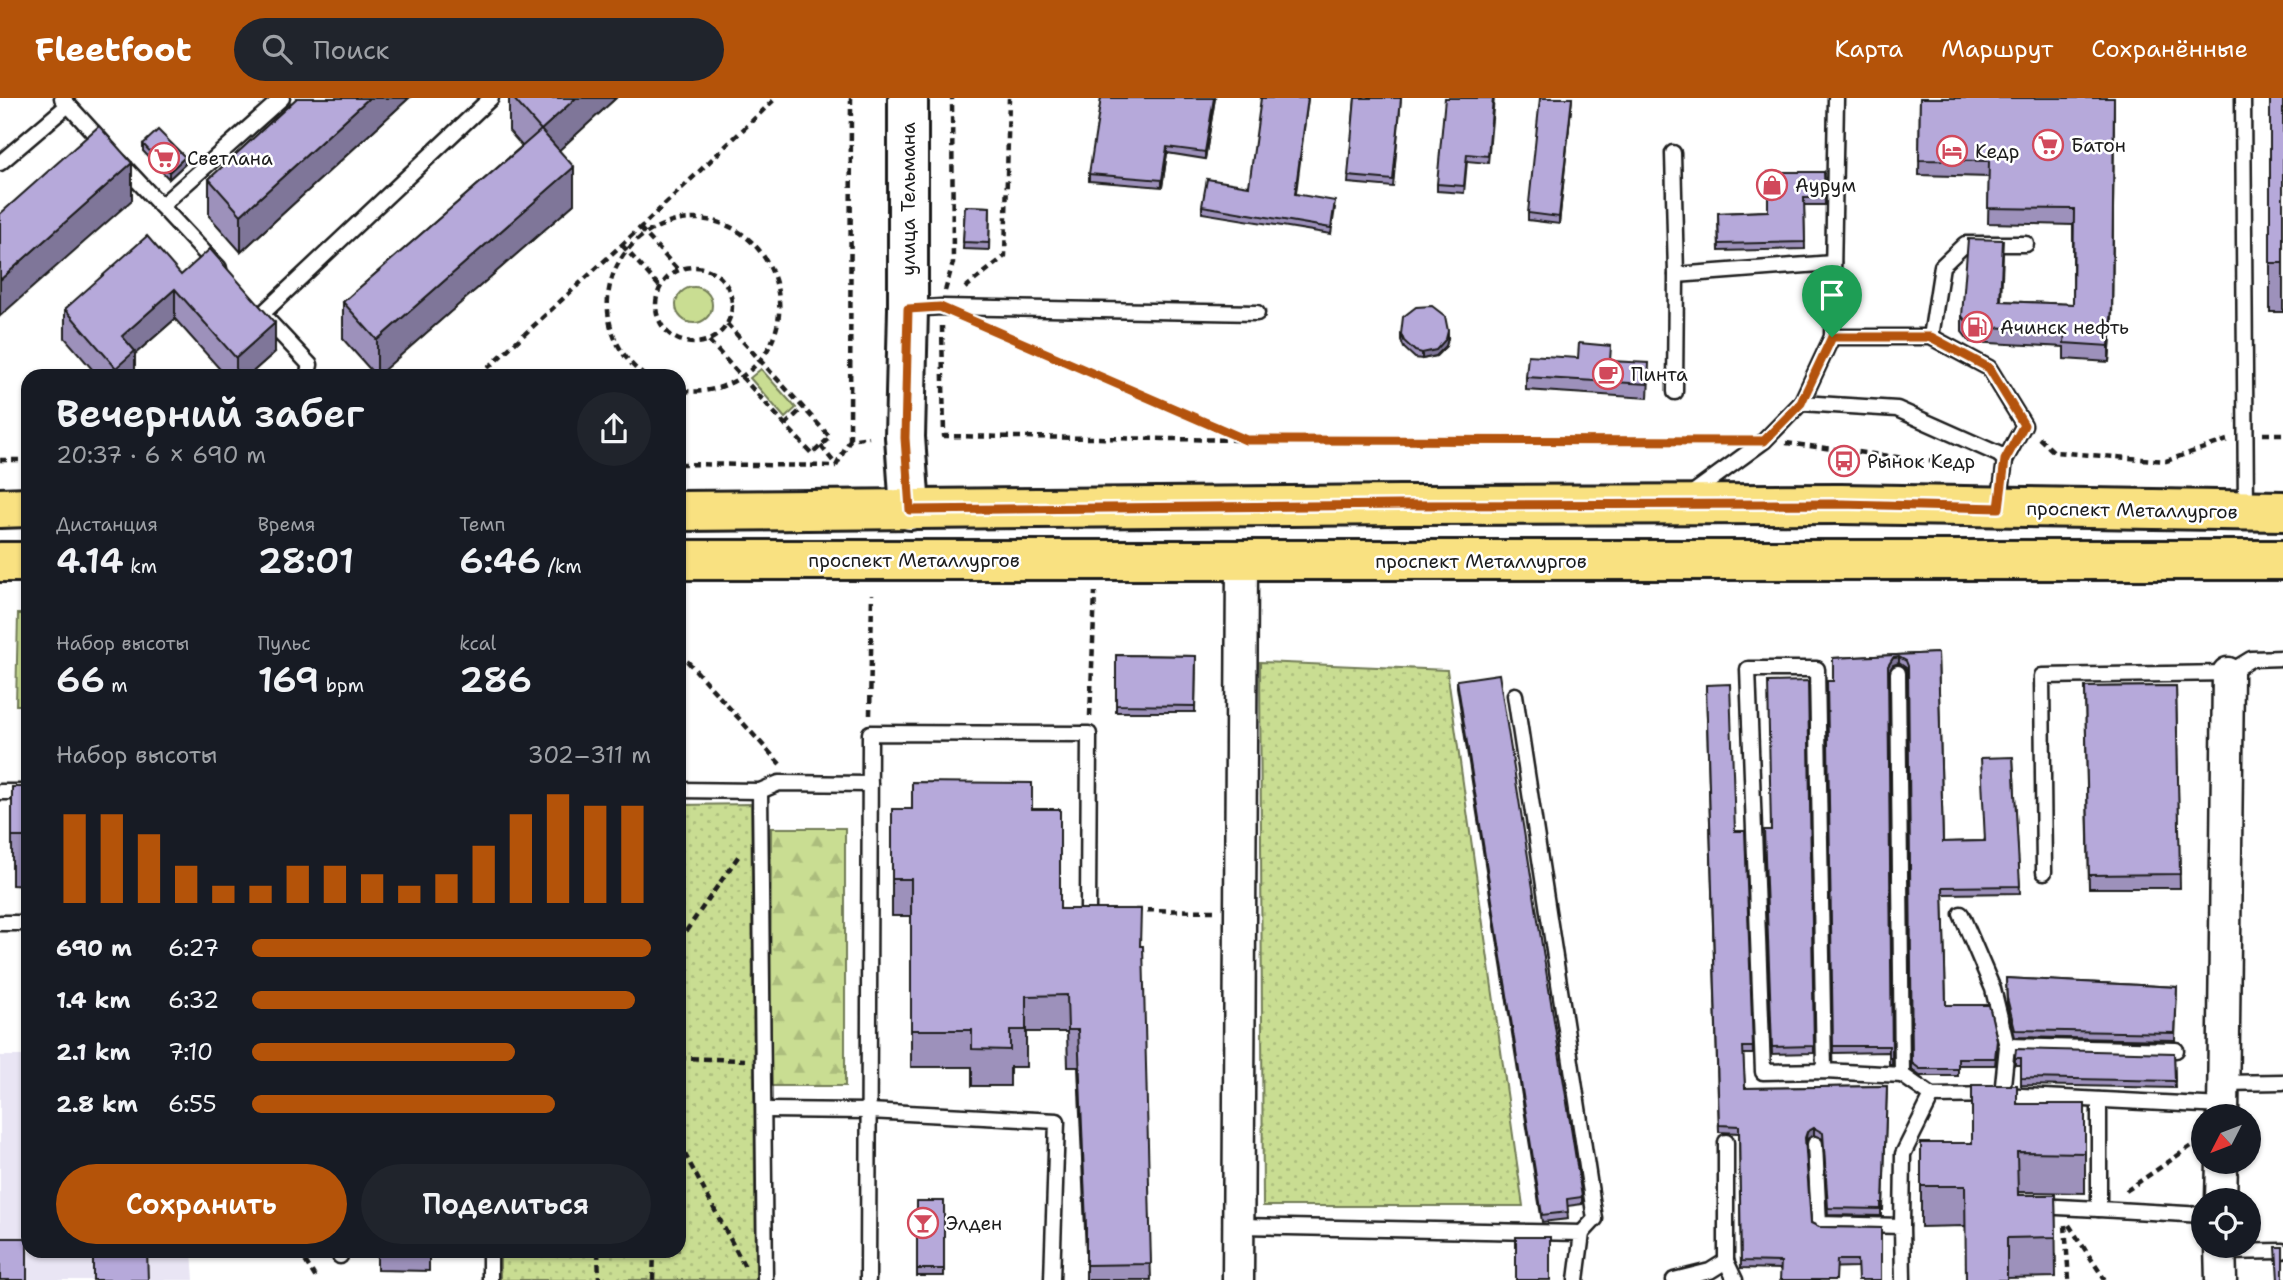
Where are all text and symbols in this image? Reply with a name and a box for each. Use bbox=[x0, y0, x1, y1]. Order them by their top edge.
search box bbox=[234, 18, 724, 81]
text: Fleetfoot bbox=[35, 27, 192, 72]
icon: search bbox=[258, 30, 296, 68]
text: Поиск bbox=[314, 32, 389, 67]
text: Карта bbox=[1835, 33, 1903, 65]
text: Маршрут bbox=[1941, 33, 2053, 65]
text: Сохранённые bbox=[2091, 33, 2248, 65]
street label: улица Тельмана bbox=[896, 122, 921, 276]
supermarket icon: Батон bbox=[2031, 128, 2065, 162]
place label: Батон bbox=[2071, 133, 2126, 158]
hotel icon: Кедр bbox=[1935, 134, 1969, 168]
place label: Кедр bbox=[1975, 139, 2019, 164]
supermarket icon: Светлана bbox=[147, 141, 181, 175]
place label: Светлана bbox=[187, 146, 273, 171]
shop icon: Аурум bbox=[1755, 168, 1789, 202]
place label: Аурум bbox=[1795, 173, 1856, 198]
pin bbox=[1802, 265, 1862, 337]
icon: arrive bbox=[1813, 276, 1851, 314]
fuel station icon: Ачинск нефть bbox=[1960, 310, 1994, 344]
place label: Ачинск нефть bbox=[2000, 315, 2129, 340]
cafe icon: Пинта bbox=[1591, 357, 1625, 391]
place label: Пинта bbox=[1631, 362, 1688, 387]
text: Вечерний забег bbox=[56, 388, 364, 439]
button: share bbox=[577, 392, 651, 466]
text: 20:37 · 6 × 690 m bbox=[56, 440, 266, 470]
bus stop icon: Рынок Кедр bbox=[1827, 444, 1861, 478]
place label: Рынок Кедр bbox=[1867, 449, 1975, 474]
street label: проспект Металлургов bbox=[2026, 496, 2238, 524]
text: Дистанция bbox=[56, 512, 158, 537]
text: Время bbox=[258, 512, 316, 537]
text: Темп bbox=[459, 512, 505, 537]
text: 4.14 bbox=[56, 537, 124, 584]
text: 28:01 bbox=[258, 537, 354, 584]
text: 6:46 bbox=[459, 537, 541, 584]
street label: проспект Металлургов bbox=[808, 548, 1020, 573]
street label: проспект Металлургов bbox=[1375, 549, 1587, 574]
text: km bbox=[124, 554, 157, 579]
text: /km bbox=[541, 554, 582, 579]
text: Набор высоты bbox=[56, 631, 189, 656]
text: Пульс bbox=[258, 631, 311, 656]
text: kcal bbox=[459, 631, 496, 656]
text: 66 bbox=[56, 656, 105, 703]
text: 169 bbox=[258, 656, 319, 703]
text: 286 bbox=[459, 656, 532, 703]
text: m bbox=[105, 673, 128, 698]
text: bpm bbox=[319, 673, 364, 698]
text: Набор высоты bbox=[56, 740, 217, 770]
text: 302–311 m bbox=[527, 740, 651, 770]
text: 690 m bbox=[56, 933, 132, 963]
text: 6:27 bbox=[168, 933, 219, 963]
text: 1.4 km bbox=[56, 985, 130, 1015]
text: 6:32 bbox=[168, 985, 219, 1015]
text: 2.1 km bbox=[56, 1037, 130, 1067]
text: 7:10 bbox=[168, 1037, 213, 1067]
text: 2.8 km bbox=[56, 1089, 138, 1119]
text: 6:55 bbox=[168, 1089, 217, 1119]
north arrow bbox=[2191, 1104, 2261, 1174]
map controls bbox=[2191, 1104, 2261, 1258]
button: Сохранить bbox=[56, 1164, 347, 1244]
button: Поделиться bbox=[361, 1164, 651, 1244]
button: locate bbox=[2191, 1188, 2261, 1258]
bar icon: Элден bbox=[906, 1206, 940, 1240]
place label: Элден bbox=[946, 1211, 1002, 1236]

